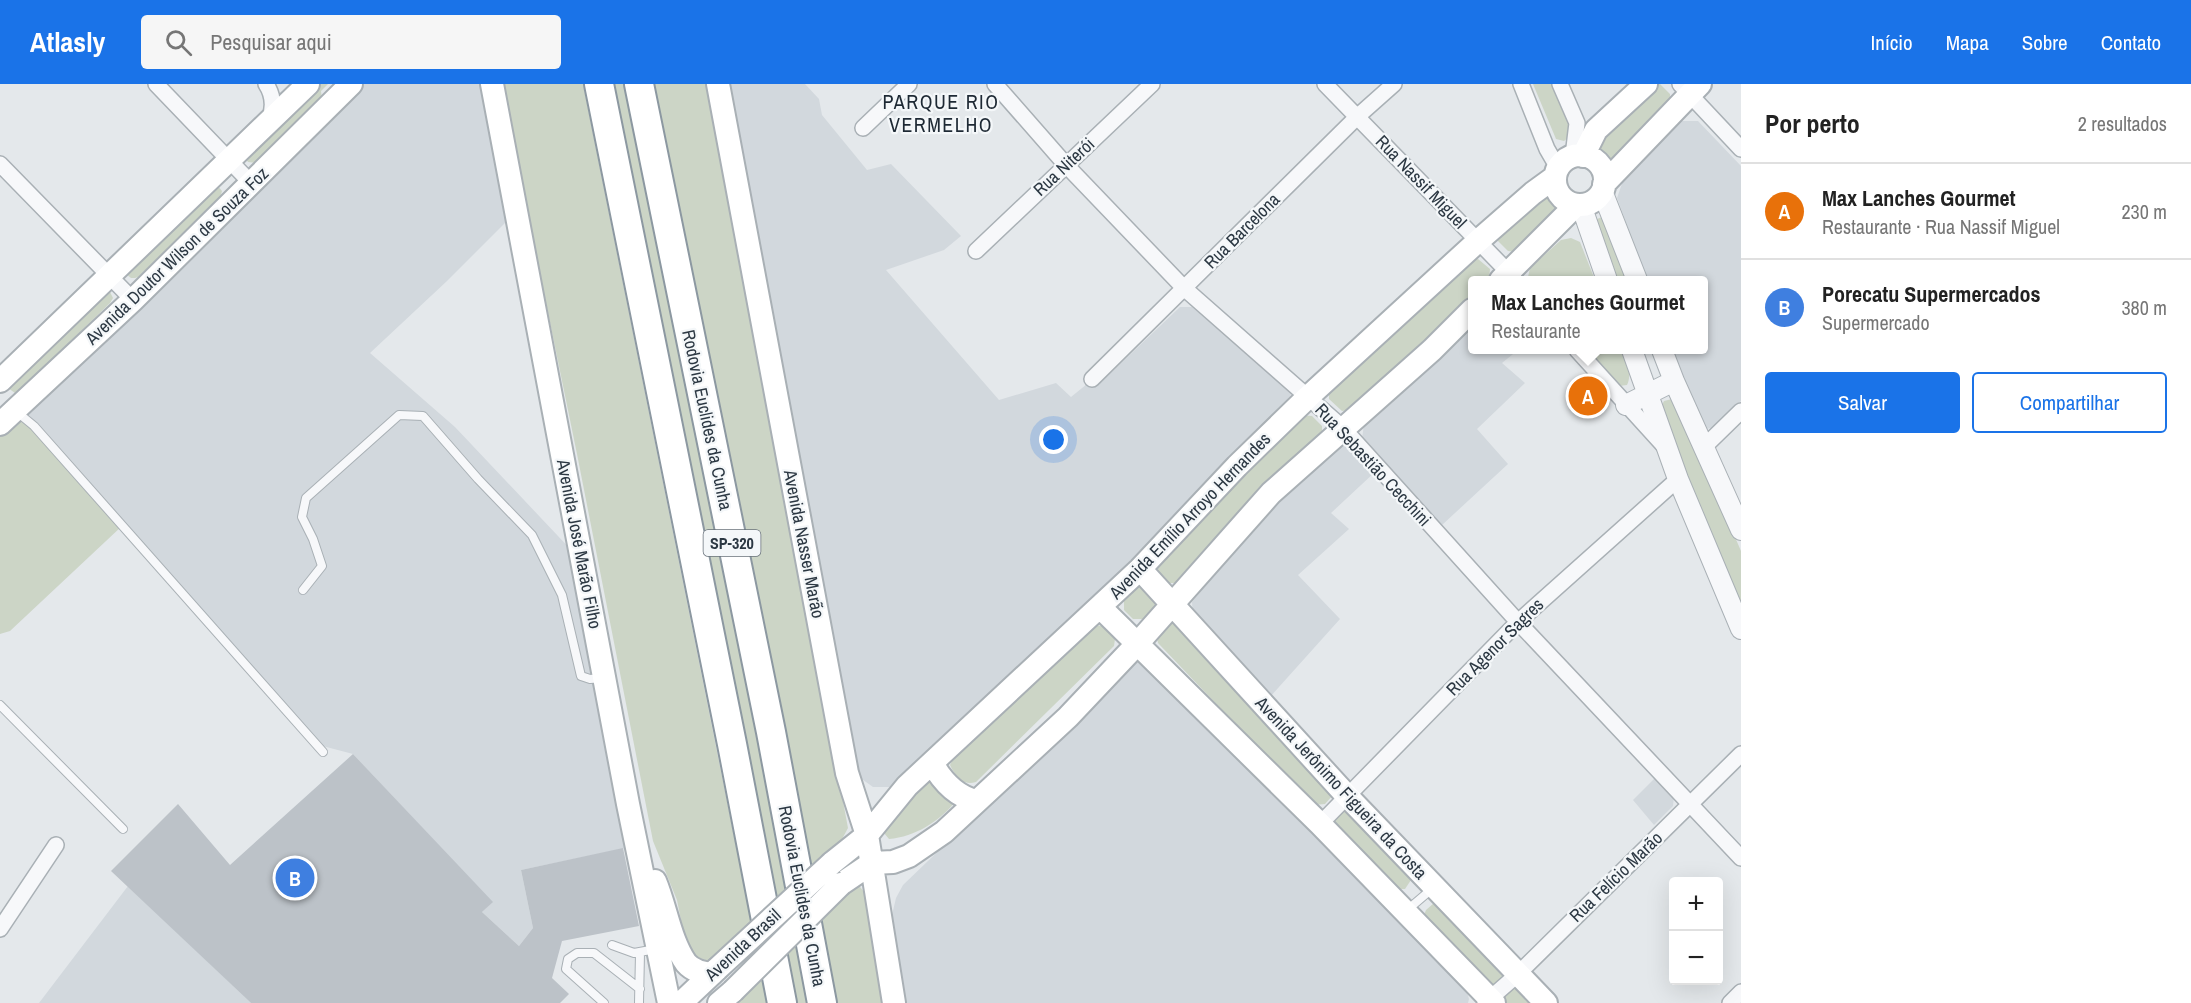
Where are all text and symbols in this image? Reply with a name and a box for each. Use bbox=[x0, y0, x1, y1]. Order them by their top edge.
search box bbox=[141, 15, 561, 69]
text: Atlasly bbox=[30, 23, 105, 61]
icon: search bbox=[162, 26, 195, 59]
text: Pesquisar aqui bbox=[210, 27, 332, 57]
text: Início bbox=[1871, 28, 1913, 57]
text: Mapa bbox=[1946, 28, 1989, 57]
text: Sobre bbox=[2022, 28, 2068, 57]
text: Contato bbox=[2101, 28, 2161, 57]
district label: PARQUE RIO VERMELHO bbox=[883, 88, 999, 138]
text: Por perto bbox=[1765, 106, 1860, 141]
text: 2 resultados bbox=[2078, 110, 2167, 137]
street label: Rua Nassif Miguel bbox=[1370, 129, 1473, 234]
street label: Rua Niterói bbox=[1028, 132, 1100, 202]
street label: Avenida Doutor Wilson de Souza Foz bbox=[79, 161, 274, 351]
text: Max Lanches Gourmet bbox=[1822, 183, 2016, 213]
street label: Rua Barcelona bbox=[1198, 187, 1285, 274]
text: A bbox=[1779, 198, 1790, 225]
text: 230 m bbox=[2121, 198, 2167, 225]
text: Restaurante · Rua Nassif Miguel bbox=[1822, 213, 2060, 240]
popup bbox=[1468, 276, 1708, 354]
text: Porecatu Supermercados bbox=[1822, 279, 2041, 309]
text: Max Lanches Gourmet bbox=[1491, 287, 1685, 317]
text: B bbox=[1779, 294, 1790, 321]
text: 380 m bbox=[2121, 294, 2167, 321]
text: Supermercado bbox=[1822, 309, 1930, 336]
text: Restaurante bbox=[1491, 317, 1581, 344]
street label: Rodovia Euclides da Cunha bbox=[676, 327, 739, 512]
button: Salvar bbox=[1765, 372, 1960, 433]
button: Compartilhar bbox=[1972, 372, 2167, 433]
pin: A bbox=[1568, 374, 1608, 418]
street label: Rua Sebastião Cecchini bbox=[1310, 398, 1437, 532]
your location bbox=[1039, 425, 1068, 454]
street label: Avenida Emílio Arroyo Hernandes bbox=[1103, 427, 1276, 605]
street label: Avenida José Marão Filho bbox=[551, 456, 608, 631]
street label: Avenida Nasser Marão bbox=[778, 467, 831, 620]
road number: SP-320 bbox=[704, 530, 760, 556]
street label: Rua Agenor Sagres bbox=[1440, 592, 1549, 701]
street label: Avenida Jerônimo Figueira da Costa bbox=[1249, 690, 1433, 885]
street label: Rodovia Euclides da Cunha bbox=[773, 803, 832, 988]
street label: Rua Felício Marão bbox=[1564, 826, 1668, 928]
pin: B bbox=[276, 856, 314, 900]
map controls bbox=[1669, 877, 1723, 985]
button: + bbox=[1669, 877, 1723, 931]
street label: Avenida Brasil bbox=[698, 903, 786, 987]
button: − bbox=[1669, 931, 1723, 985]

